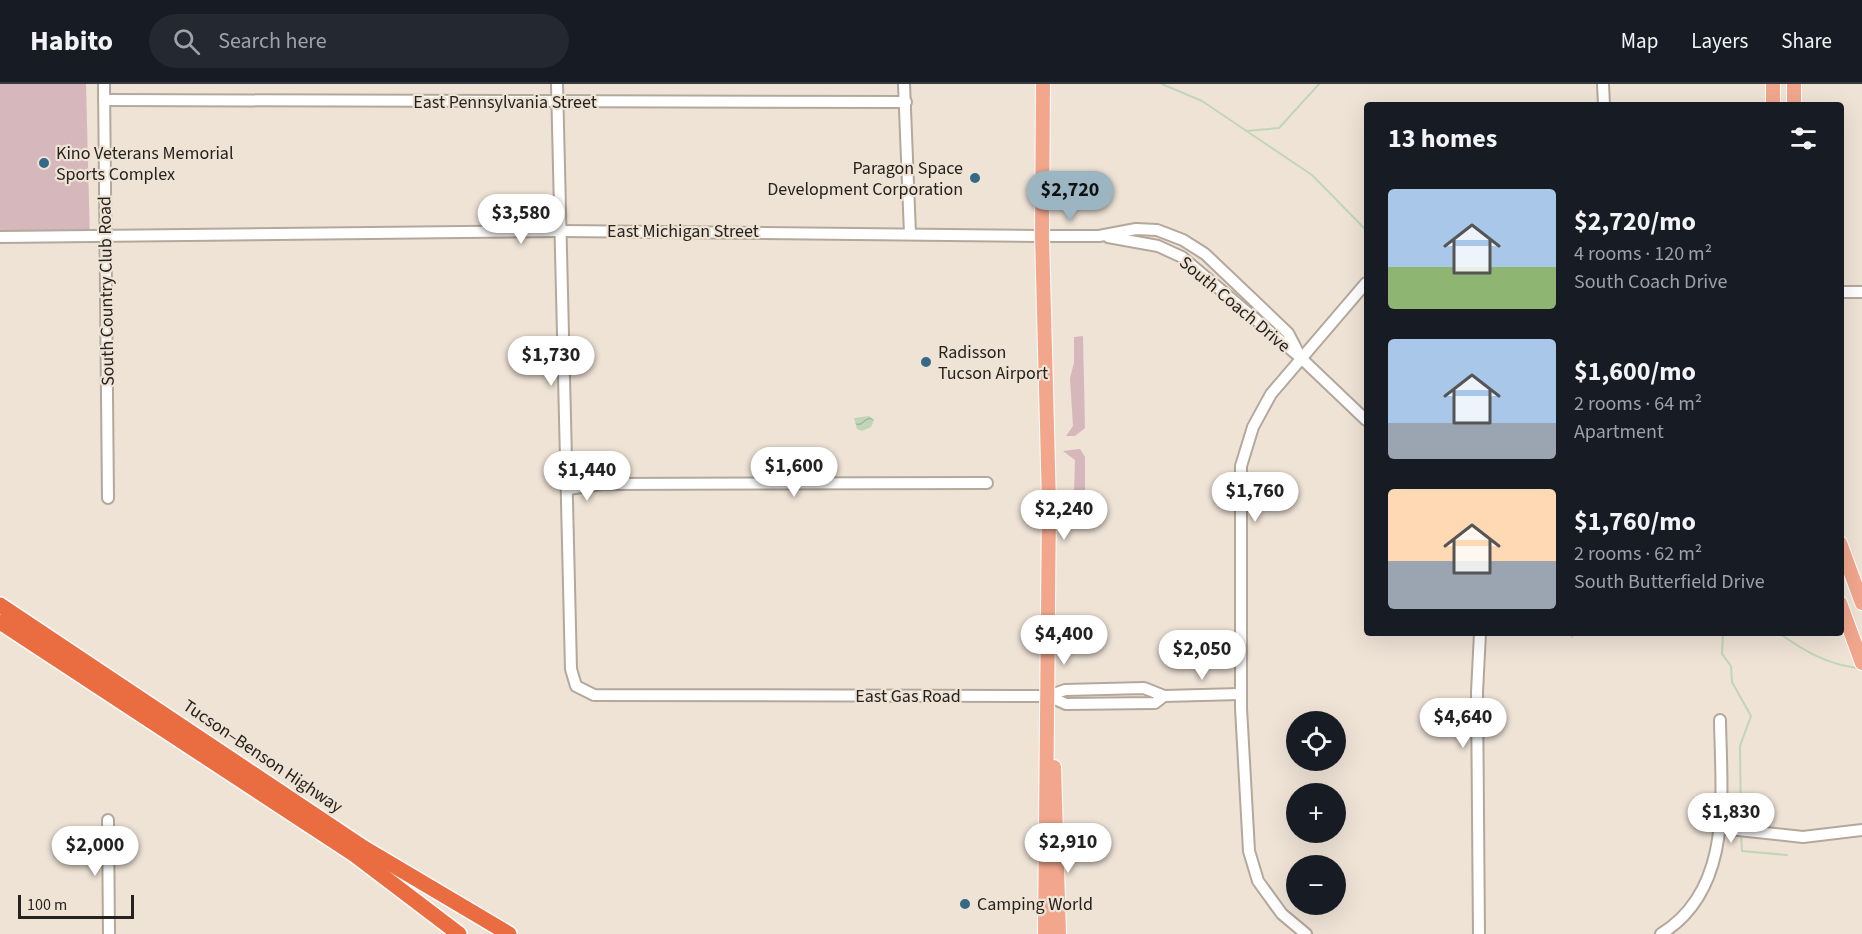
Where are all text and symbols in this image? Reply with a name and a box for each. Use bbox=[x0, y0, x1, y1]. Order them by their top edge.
search box bbox=[149, 14, 569, 68]
text: Habito bbox=[30, 21, 113, 61]
icon: search bbox=[170, 25, 203, 58]
text: Search here bbox=[218, 25, 327, 57]
text: Map bbox=[1621, 26, 1658, 56]
text: Layers bbox=[1691, 26, 1748, 56]
text: Share bbox=[1781, 26, 1832, 56]
street label: East Pennsylvania Street bbox=[413, 90, 597, 115]
text: 13 homes bbox=[1388, 120, 1497, 157]
icon: filters bbox=[1787, 122, 1820, 155]
place label: Kino Veterans Memorial Sports Complex bbox=[56, 141, 233, 187]
marker: Kino Veterans Memorial Sports Complex bbox=[37, 156, 51, 170]
place label: Paragon Space Development Corporation bbox=[767, 156, 963, 202]
marker: Paragon Space Development Corporation bbox=[968, 171, 982, 185]
pin: $2,720 bbox=[1021, 171, 1119, 222]
text: $2,720 bbox=[1041, 176, 1099, 204]
pin: $3,580 bbox=[472, 194, 570, 245]
street label: South Country Club Road bbox=[92, 196, 121, 386]
text: $3,580 bbox=[492, 199, 550, 227]
text: $2,720/mo bbox=[1574, 203, 1696, 240]
icon: home bbox=[1436, 213, 1508, 285]
street label: East Michigan Street bbox=[607, 219, 759, 244]
text: 4 rooms · 120 m² bbox=[1574, 240, 1712, 268]
street label: South Coach Drive bbox=[1174, 250, 1296, 358]
text: South Coach Drive bbox=[1574, 268, 1727, 296]
pin: $1,730 bbox=[502, 336, 600, 387]
place label: Radisson Tucson Airport bbox=[938, 340, 1048, 386]
text: $1,730 bbox=[522, 341, 580, 369]
text: $1,600/mo bbox=[1574, 353, 1696, 390]
marker: Radisson Tucson Airport bbox=[919, 355, 933, 369]
icon: home bbox=[1436, 363, 1508, 435]
text: 2 rooms · 64 m² bbox=[1574, 390, 1702, 418]
text: Apartment bbox=[1574, 418, 1664, 446]
pin: $1,600 bbox=[745, 447, 843, 498]
pin: $1,440 bbox=[538, 451, 636, 502]
text: $1,600 bbox=[765, 452, 823, 480]
text: $1,440 bbox=[558, 456, 616, 484]
pin: $1,760 bbox=[1206, 472, 1304, 523]
text: $1,760 bbox=[1226, 477, 1284, 505]
pin: $2,240 bbox=[1015, 490, 1113, 541]
text: $2,240 bbox=[1035, 495, 1093, 523]
text: $1,760/mo bbox=[1574, 503, 1696, 540]
icon: home bbox=[1436, 513, 1508, 585]
text: 2 rooms · 62 m² bbox=[1574, 540, 1702, 568]
text: South Butterfield Drive bbox=[1574, 568, 1765, 596]
pin: $4,400 bbox=[1015, 615, 1113, 666]
text: $4,400 bbox=[1035, 620, 1093, 648]
pin: $2,050 bbox=[1153, 630, 1251, 681]
text: $2,050 bbox=[1173, 635, 1231, 663]
street label: East Gas Road bbox=[855, 684, 961, 709]
street label: Tucson–Benson Highway bbox=[178, 693, 348, 820]
pin: $4,640 bbox=[1414, 698, 1512, 749]
text: $4,640 bbox=[1434, 703, 1492, 731]
map controls bbox=[1286, 711, 1346, 915]
button: locate bbox=[1286, 711, 1346, 771]
button: + bbox=[1286, 783, 1346, 843]
pin: $1,830 bbox=[1682, 793, 1780, 844]
text: $1,830 bbox=[1702, 798, 1760, 826]
pin: $2,910 bbox=[1019, 823, 1117, 874]
pin: $2,000 bbox=[46, 826, 144, 877]
text: $2,910 bbox=[1039, 828, 1097, 856]
text: $2,000 bbox=[66, 831, 124, 859]
button: − bbox=[1286, 855, 1346, 915]
scale bar bbox=[18, 892, 134, 920]
place label: Camping World bbox=[977, 892, 1093, 917]
text: 100 m bbox=[27, 894, 67, 916]
marker: Camping World bbox=[958, 897, 972, 911]

